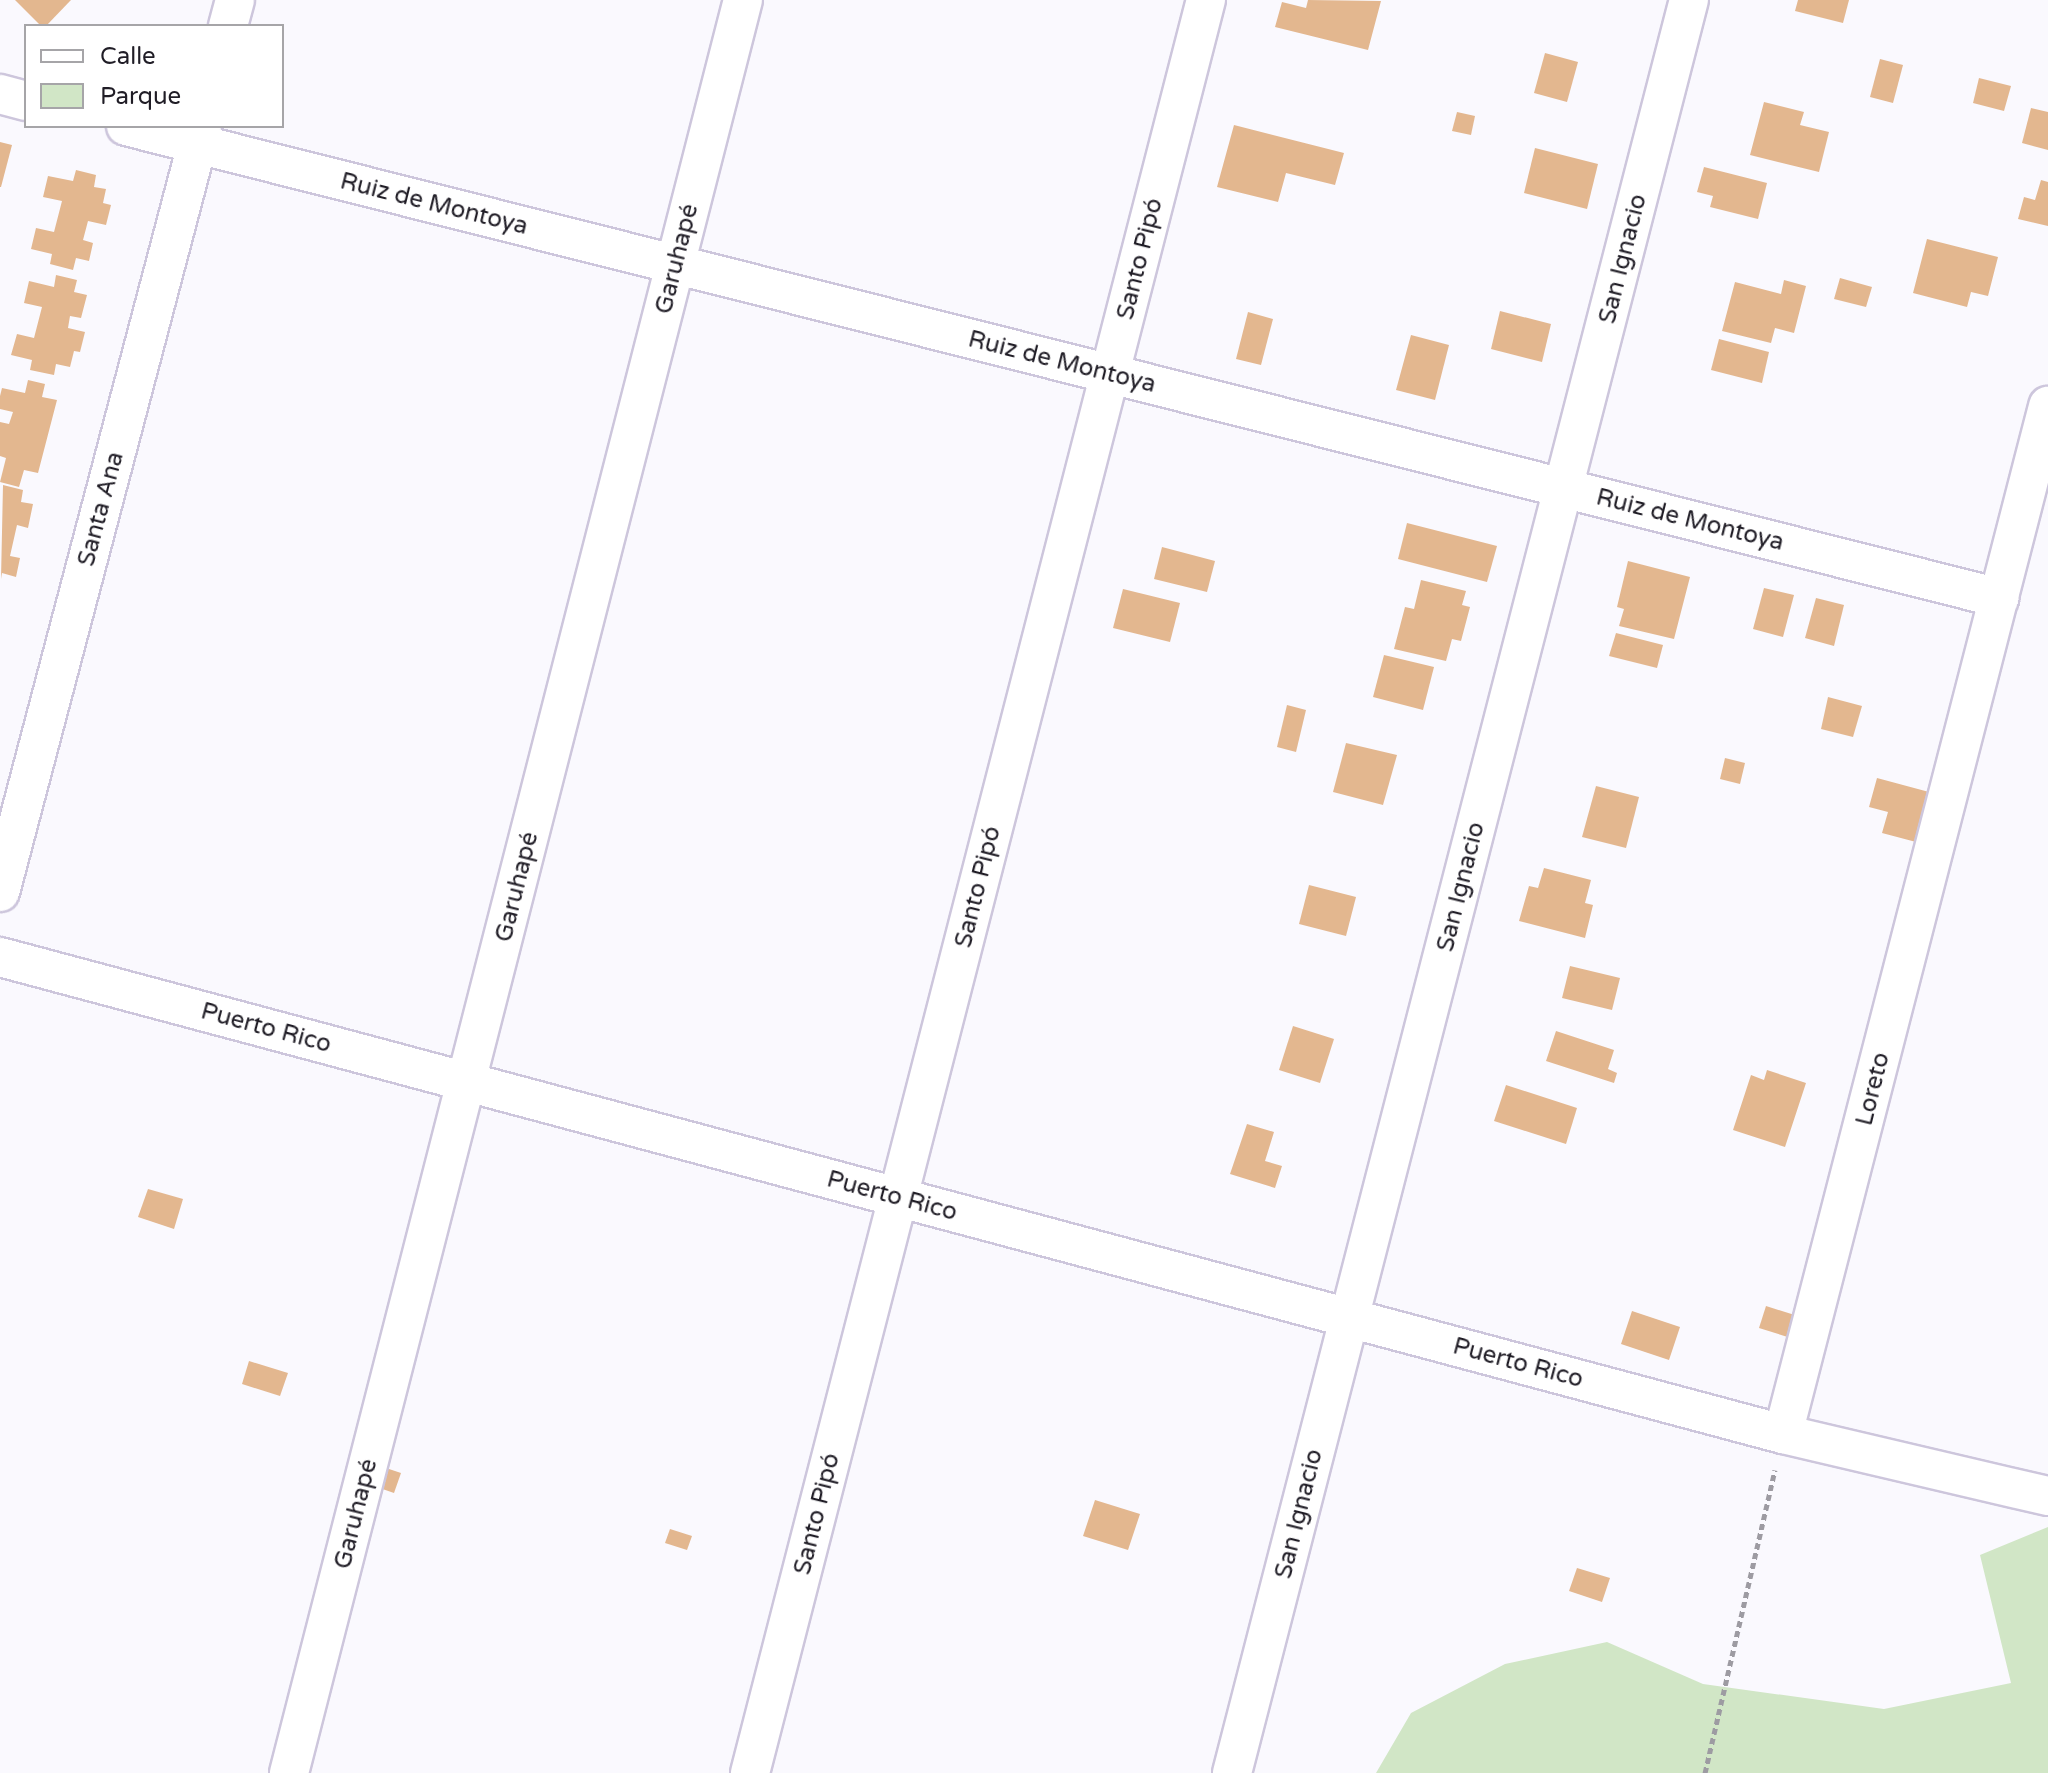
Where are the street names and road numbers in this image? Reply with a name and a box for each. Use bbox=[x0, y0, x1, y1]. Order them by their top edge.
street label: Ruiz de Montoya bbox=[337, 167, 531, 241]
street label: San Ignacio bbox=[1593, 191, 1653, 327]
street label: Santo Pipó bbox=[1111, 195, 1169, 323]
street label: Garuhapé bbox=[649, 201, 705, 317]
street label: Ruiz de Montoya bbox=[965, 325, 1159, 399]
street label: Santa Ana bbox=[72, 449, 130, 569]
street label: Ruiz de Montoya bbox=[1593, 483, 1787, 557]
street label: San Ignacio bbox=[1431, 819, 1491, 955]
street label: Santo Pipó bbox=[949, 823, 1007, 951]
street label: Garuhapé bbox=[489, 829, 545, 945]
street label: Puerto Rico bbox=[198, 997, 334, 1059]
street label: Loreto bbox=[1850, 1049, 1896, 1129]
street label: Puerto Rico bbox=[824, 1165, 960, 1227]
street label: Puerto Rico bbox=[1450, 1332, 1586, 1394]
street label: San Ignacio bbox=[1269, 1446, 1329, 1582]
street label: Santo Pipó bbox=[788, 1450, 846, 1578]
street label: Garuhapé bbox=[328, 1456, 384, 1572]

